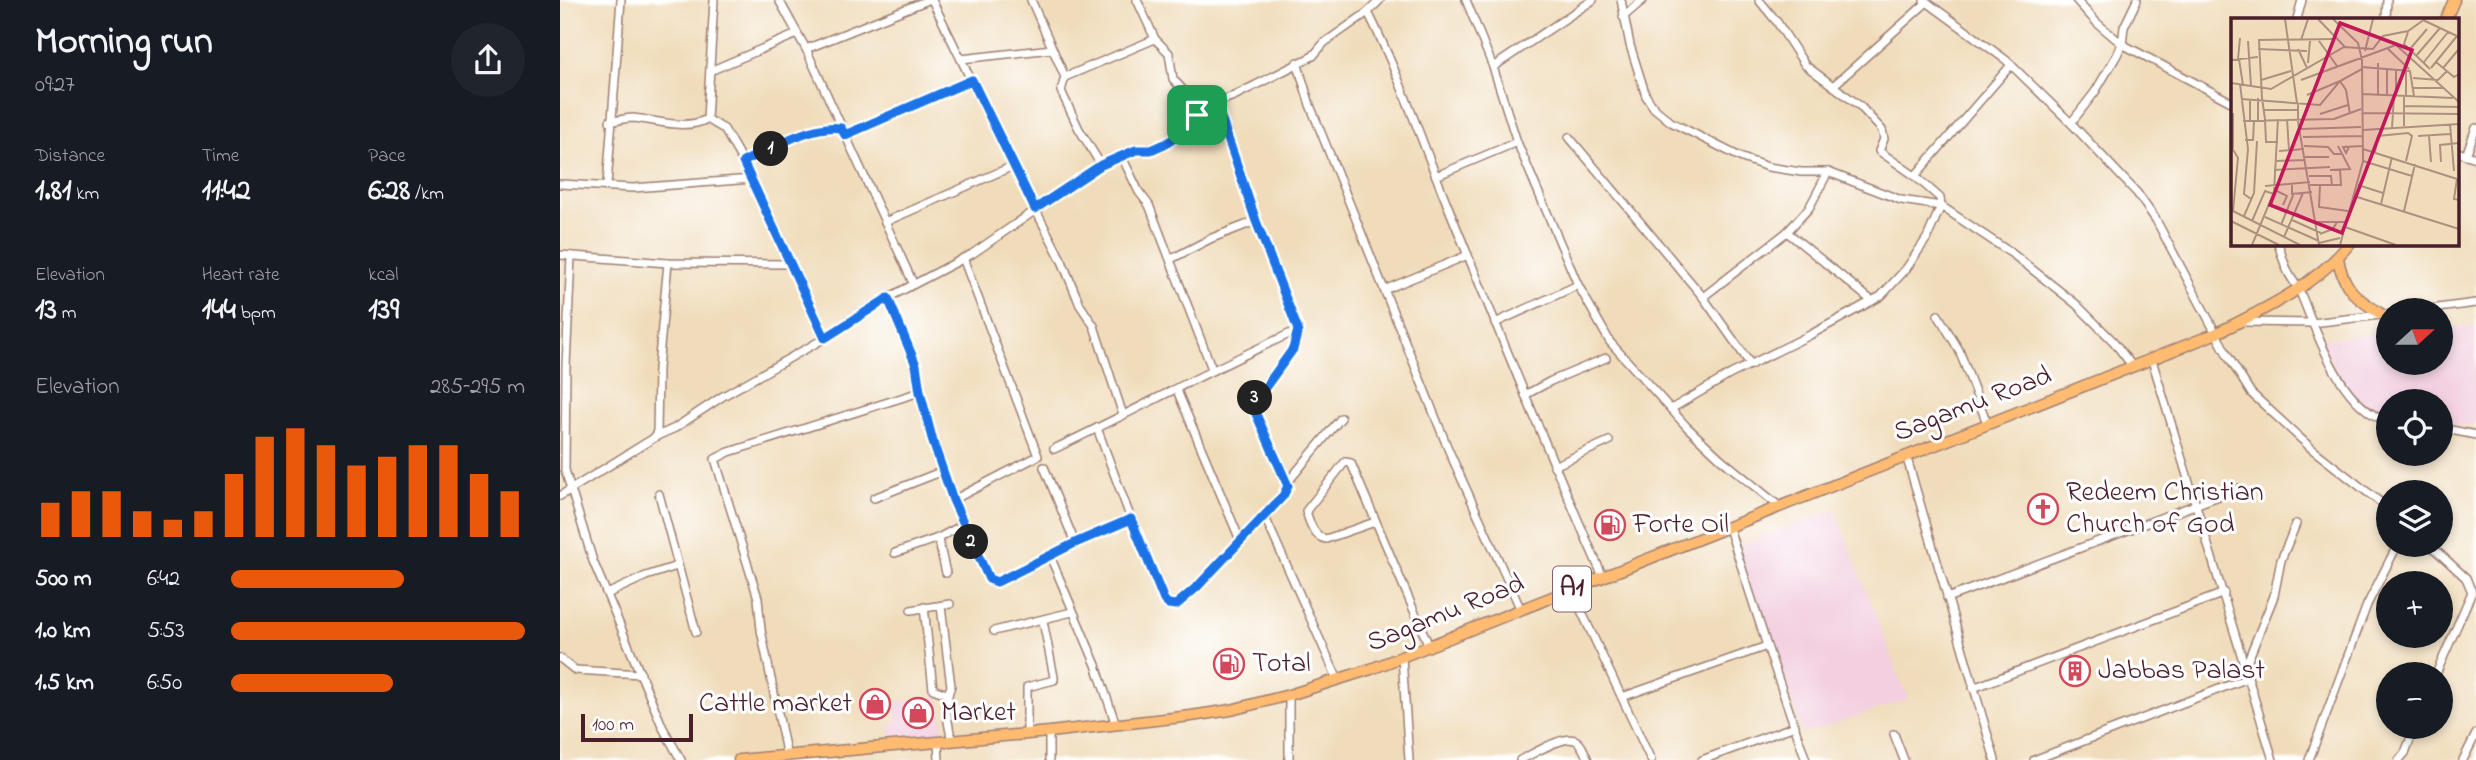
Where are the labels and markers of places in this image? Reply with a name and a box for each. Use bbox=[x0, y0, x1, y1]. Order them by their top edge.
pin bbox=[1167, 85, 1227, 145]
pin: 1 bbox=[754, 132, 788, 166]
pin: 3 bbox=[1238, 380, 1272, 416]
place label: Redeem Christian Church of God bbox=[2066, 473, 2264, 546]
church icon: Redeem Christian Church of God bbox=[2026, 492, 2060, 526]
place label: Forte Oil bbox=[1632, 505, 1729, 546]
fuel station icon: Forte Oil bbox=[1593, 508, 1627, 542]
pin: 2 bbox=[954, 524, 988, 560]
place label: Total bbox=[1252, 644, 1311, 685]
fuel station icon: Total bbox=[1212, 647, 1246, 681]
place label: Jabbas Palast bbox=[2098, 651, 2265, 692]
building icon: Jabbas Palast bbox=[2058, 654, 2092, 688]
place label: Cattle market bbox=[699, 684, 852, 725]
shop icon: Cattle market bbox=[858, 687, 892, 721]
place label: Market bbox=[941, 693, 1016, 734]
shop icon: Market bbox=[901, 696, 935, 730]

